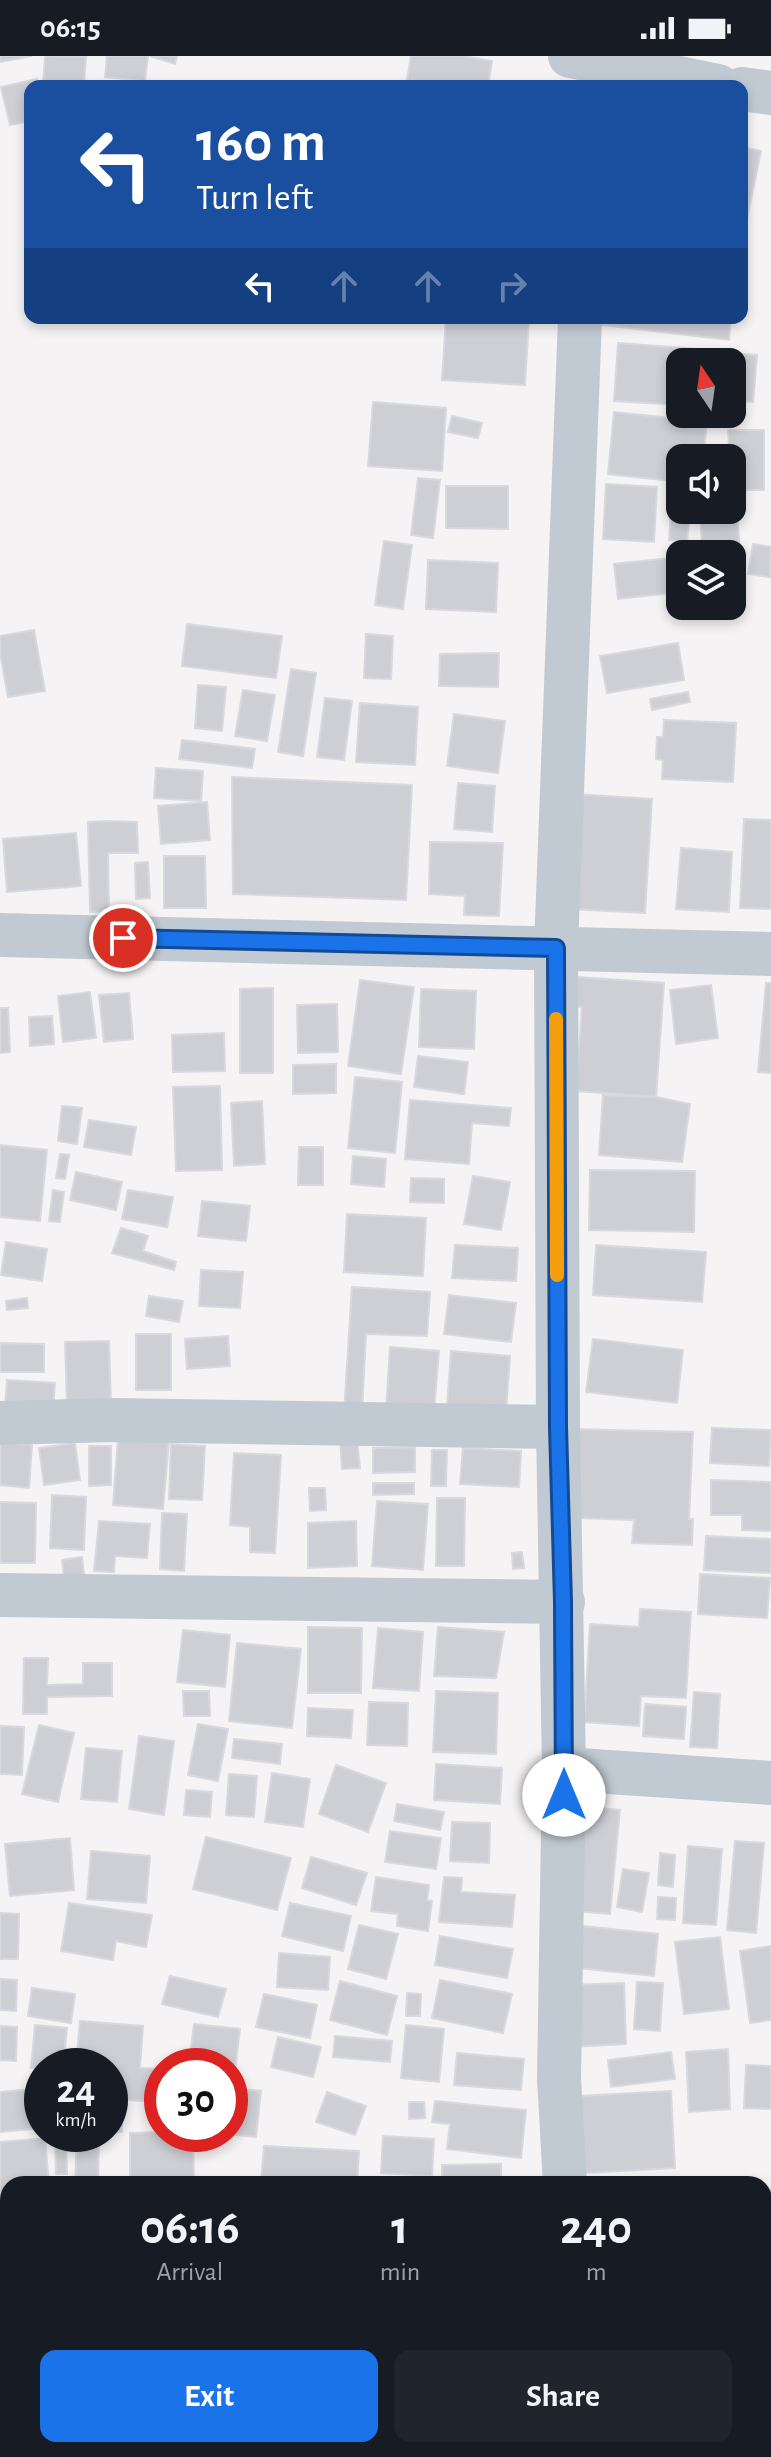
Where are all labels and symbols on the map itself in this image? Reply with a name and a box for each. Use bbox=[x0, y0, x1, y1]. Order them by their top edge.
north arrow bbox=[666, 348, 746, 428]
pin bbox=[89, 904, 157, 972]
position arrow bbox=[522, 1753, 606, 1837]
speed limit sign: 30 bbox=[144, 2048, 248, 2152]

